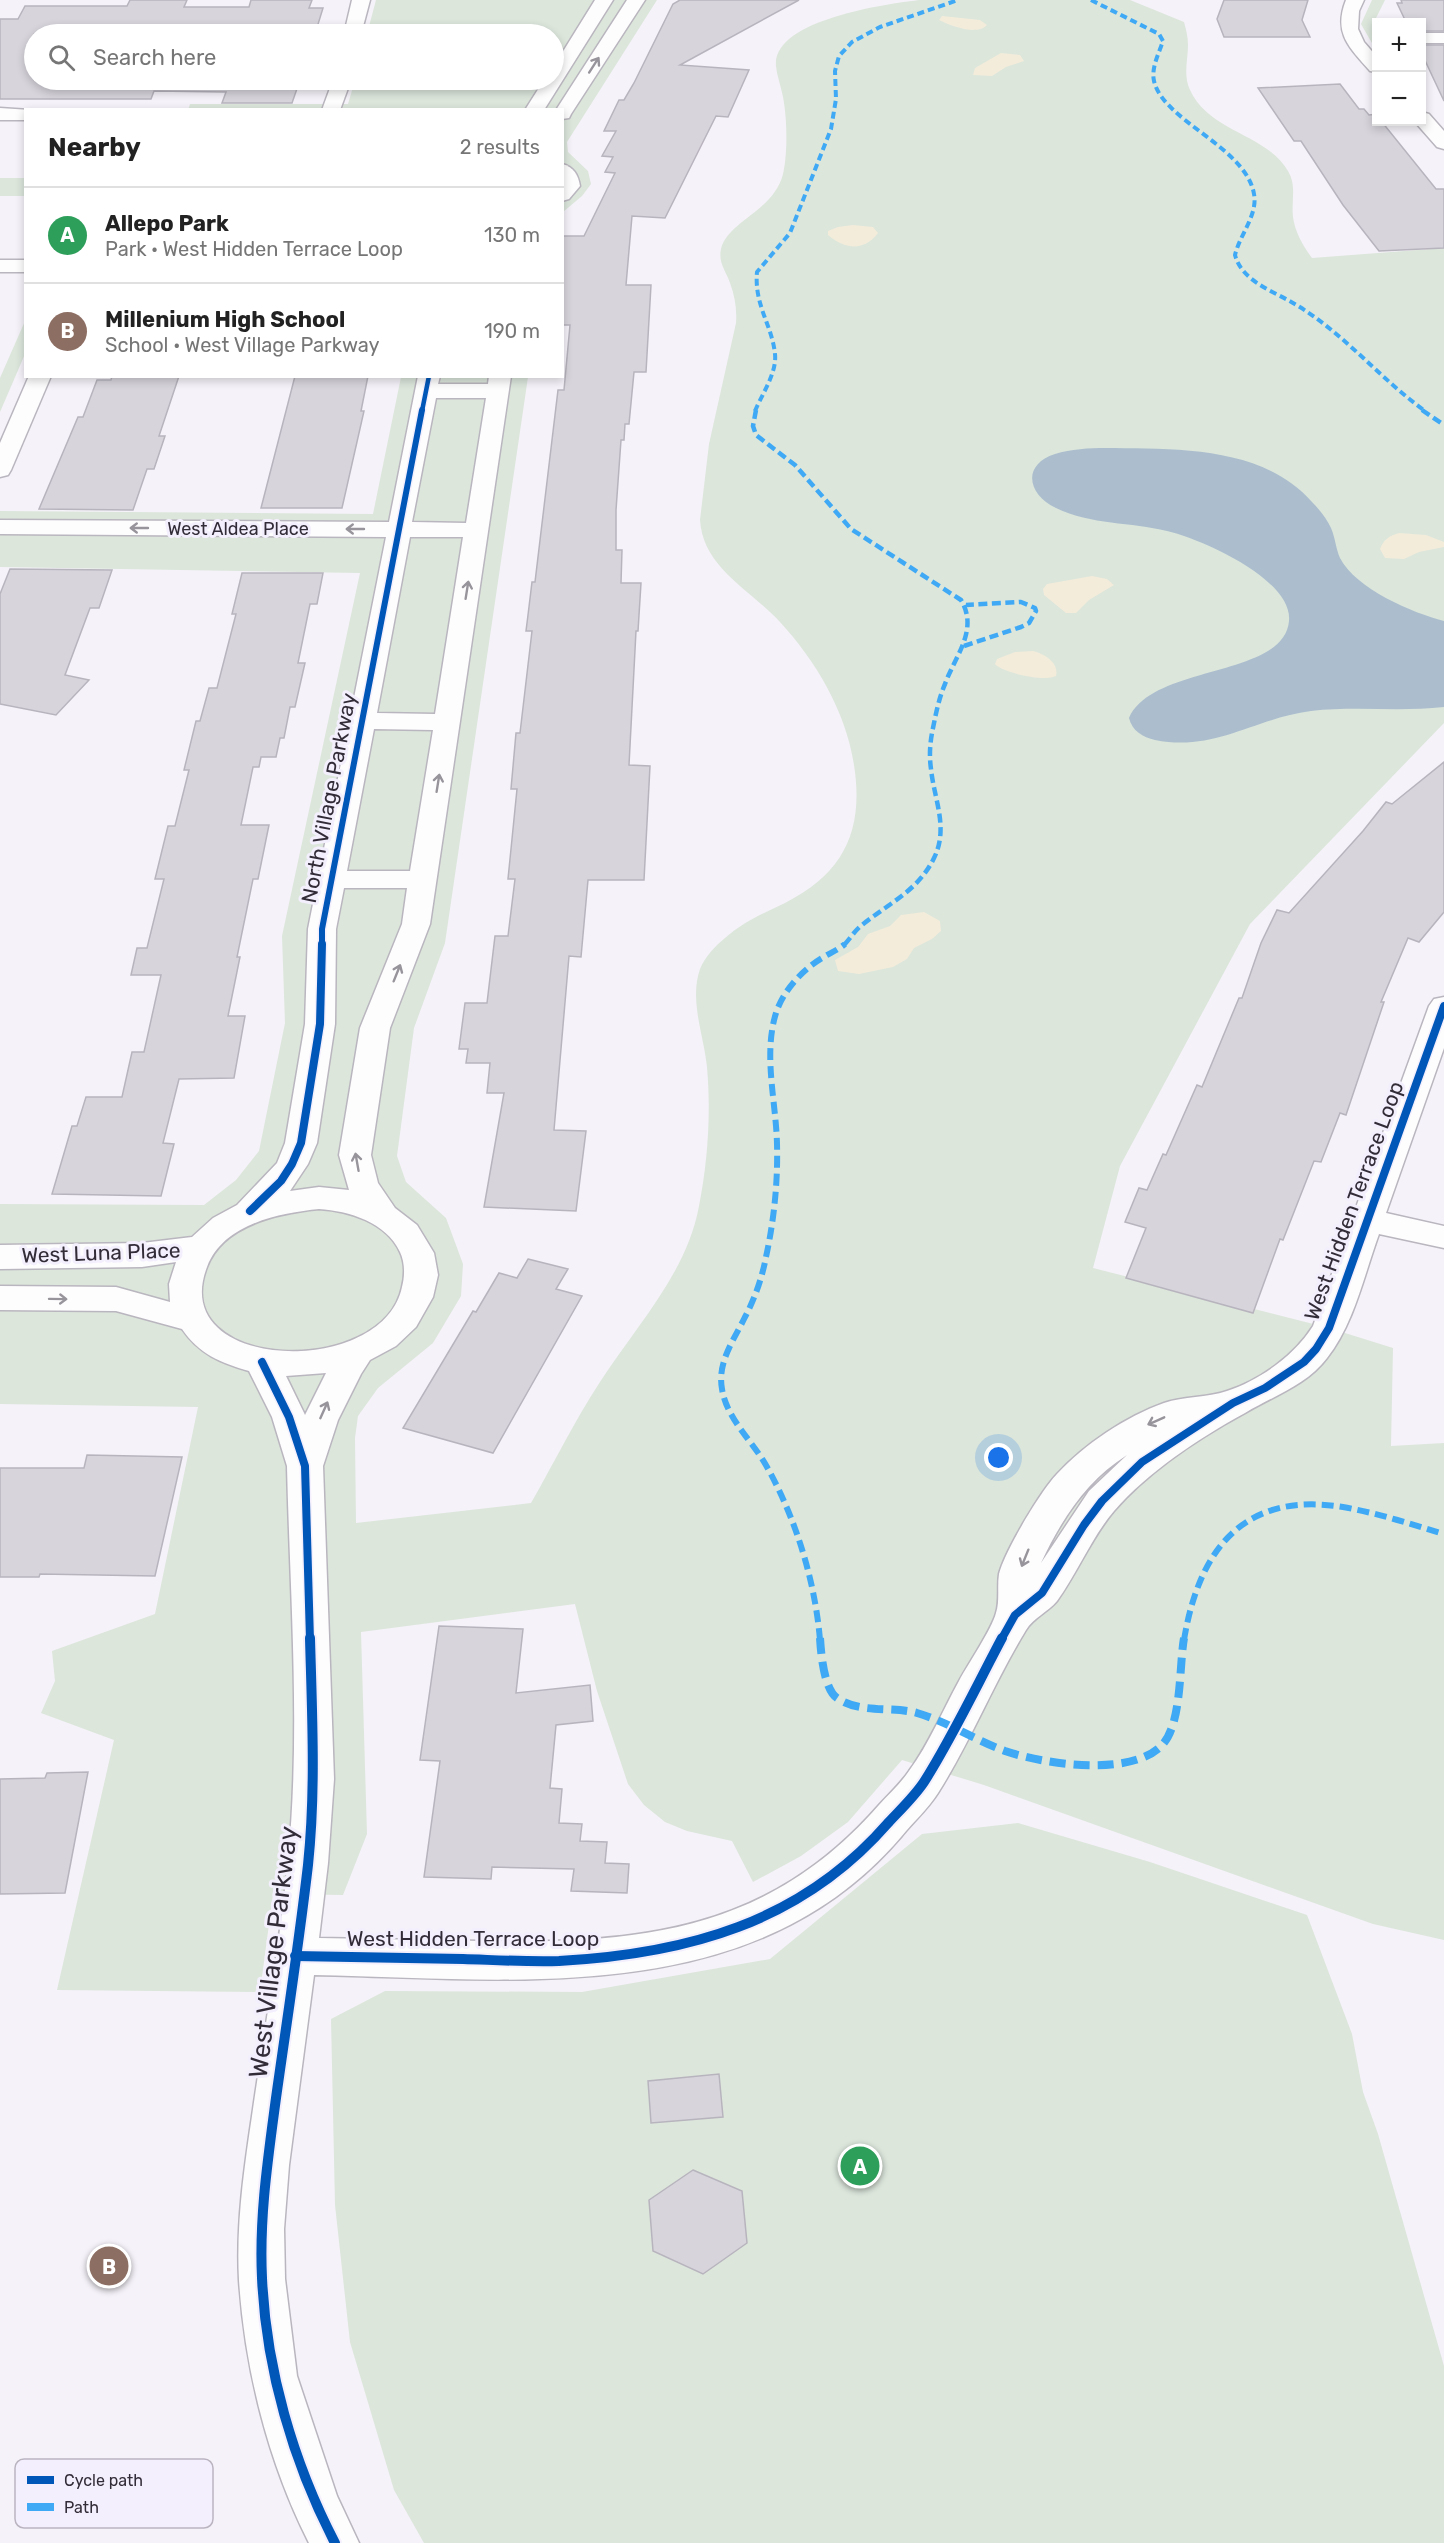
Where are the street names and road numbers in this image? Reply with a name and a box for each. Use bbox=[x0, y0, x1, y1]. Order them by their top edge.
street label: West Aldea Place bbox=[167, 518, 309, 540]
street label: North Village Parkway bbox=[296, 690, 361, 905]
street label: West Hidden Terrace Loop bbox=[1299, 1078, 1408, 1324]
street label: West Luna Place bbox=[21, 1237, 181, 1268]
street label: West Village Parkway bbox=[243, 1824, 304, 2080]
street label: West Hidden Terrace Loop bbox=[347, 1926, 599, 1951]

